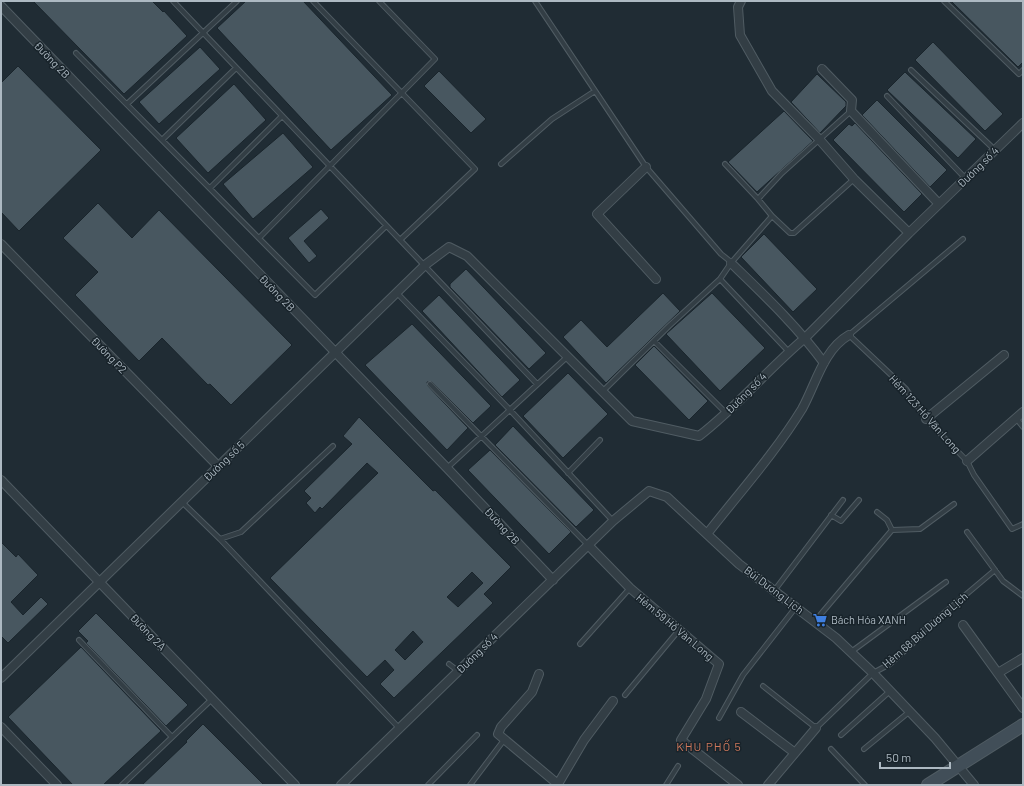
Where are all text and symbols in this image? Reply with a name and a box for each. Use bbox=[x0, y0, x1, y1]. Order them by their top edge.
street label: Đường 2B bbox=[32, 39, 73, 81]
street label: Đường số 4 bbox=[954, 144, 1001, 190]
street label: Đường 2B bbox=[257, 272, 298, 314]
street label: Đường P2 bbox=[89, 334, 130, 376]
street label: Đường số 4 bbox=[722, 369, 769, 416]
street label: Hẻm 123 Hồ Văn Long bbox=[887, 372, 964, 456]
street label: Đường số 5 bbox=[200, 438, 247, 483]
street label: Đường 2B bbox=[482, 504, 523, 547]
street label: Bùi Dương Lịch bbox=[742, 563, 807, 616]
street label: Hẻm 68 Bùi Dương Lịch bbox=[879, 589, 970, 670]
street label: Hẻm 59 Hồ Văn Long bbox=[634, 590, 717, 663]
street label: Đường 2A bbox=[128, 611, 169, 653]
supermarket icon: Bách Hóa XANH bbox=[812, 612, 828, 628]
place label: Bách Hóa XANH bbox=[831, 613, 906, 626]
street label: Đường số 4 bbox=[453, 630, 500, 676]
district label: KHU PHỐ 5 bbox=[676, 739, 742, 753]
scale bar bbox=[880, 744, 950, 770]
text: 50 m bbox=[886, 750, 911, 764]

